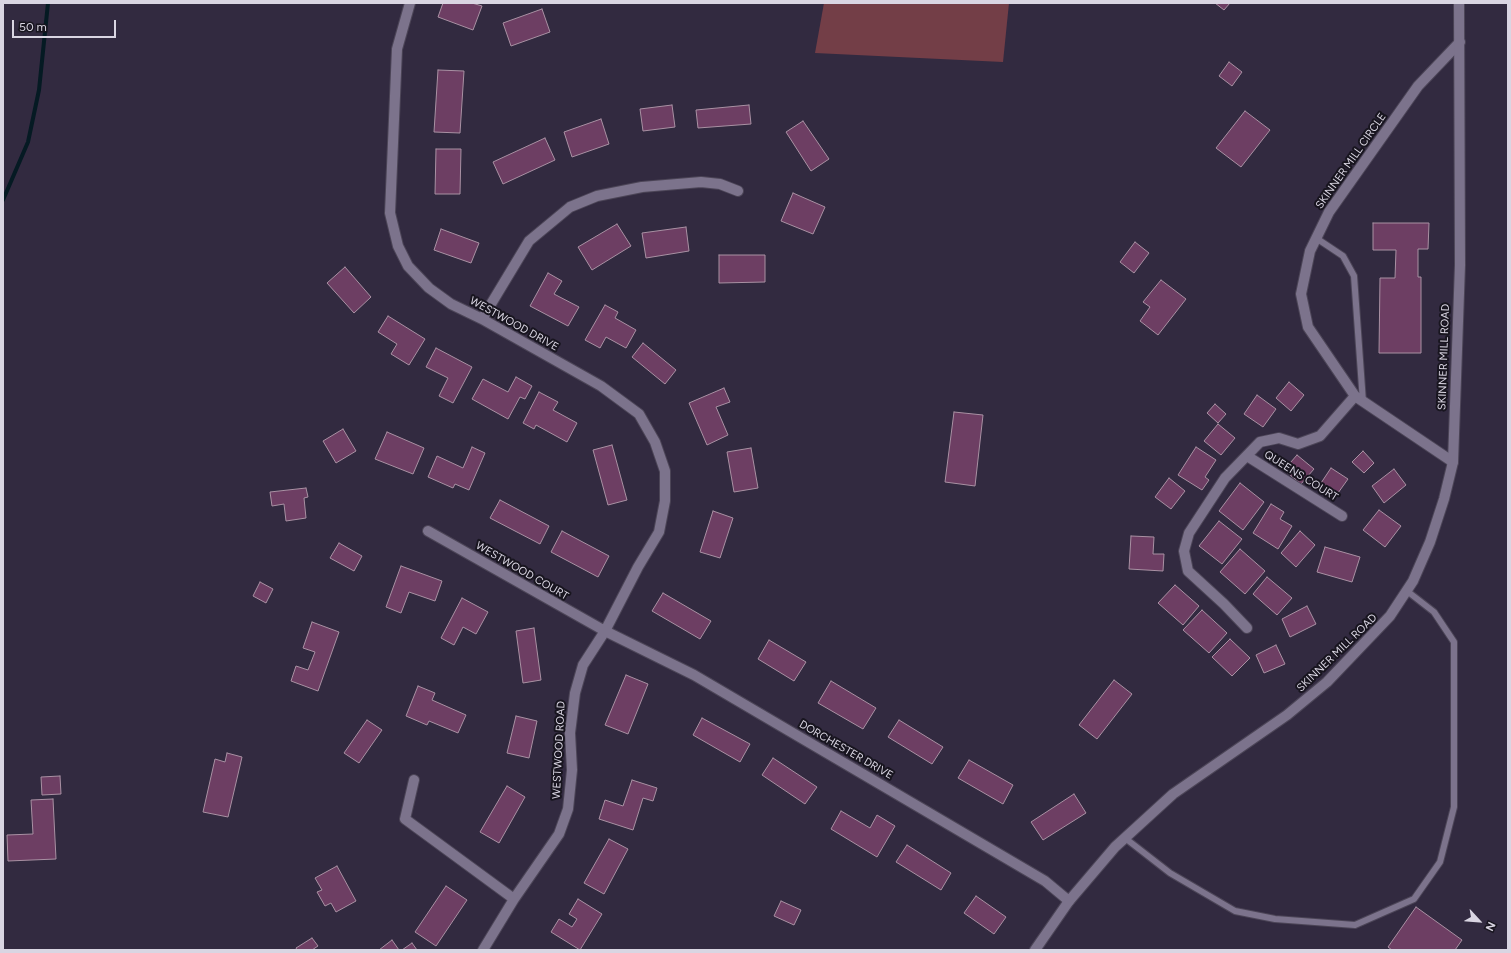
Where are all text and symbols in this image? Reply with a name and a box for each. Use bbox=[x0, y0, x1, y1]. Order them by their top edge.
scale bar bbox=[14, 12, 118, 38]
text: 50 m bbox=[19, 20, 47, 34]
street label: SKINNER MILL CIRCLE bbox=[1313, 111, 1389, 211]
street label: WESTWOOD DRIVE bbox=[467, 294, 561, 354]
street label: SKINNER MILL ROAD bbox=[1436, 304, 1452, 410]
street label: QUEENS COURT bbox=[1262, 448, 1340, 504]
street label: WESTWOOD COURT bbox=[473, 539, 571, 603]
street label: SKINNER MILL ROAD bbox=[1294, 611, 1380, 695]
street label: WESTWOOD ROAD bbox=[550, 701, 568, 799]
street label: DORCHESTER DRIVE bbox=[797, 718, 895, 782]
north arrow bbox=[1459, 901, 1499, 941]
text: N bbox=[1483, 920, 1498, 933]

